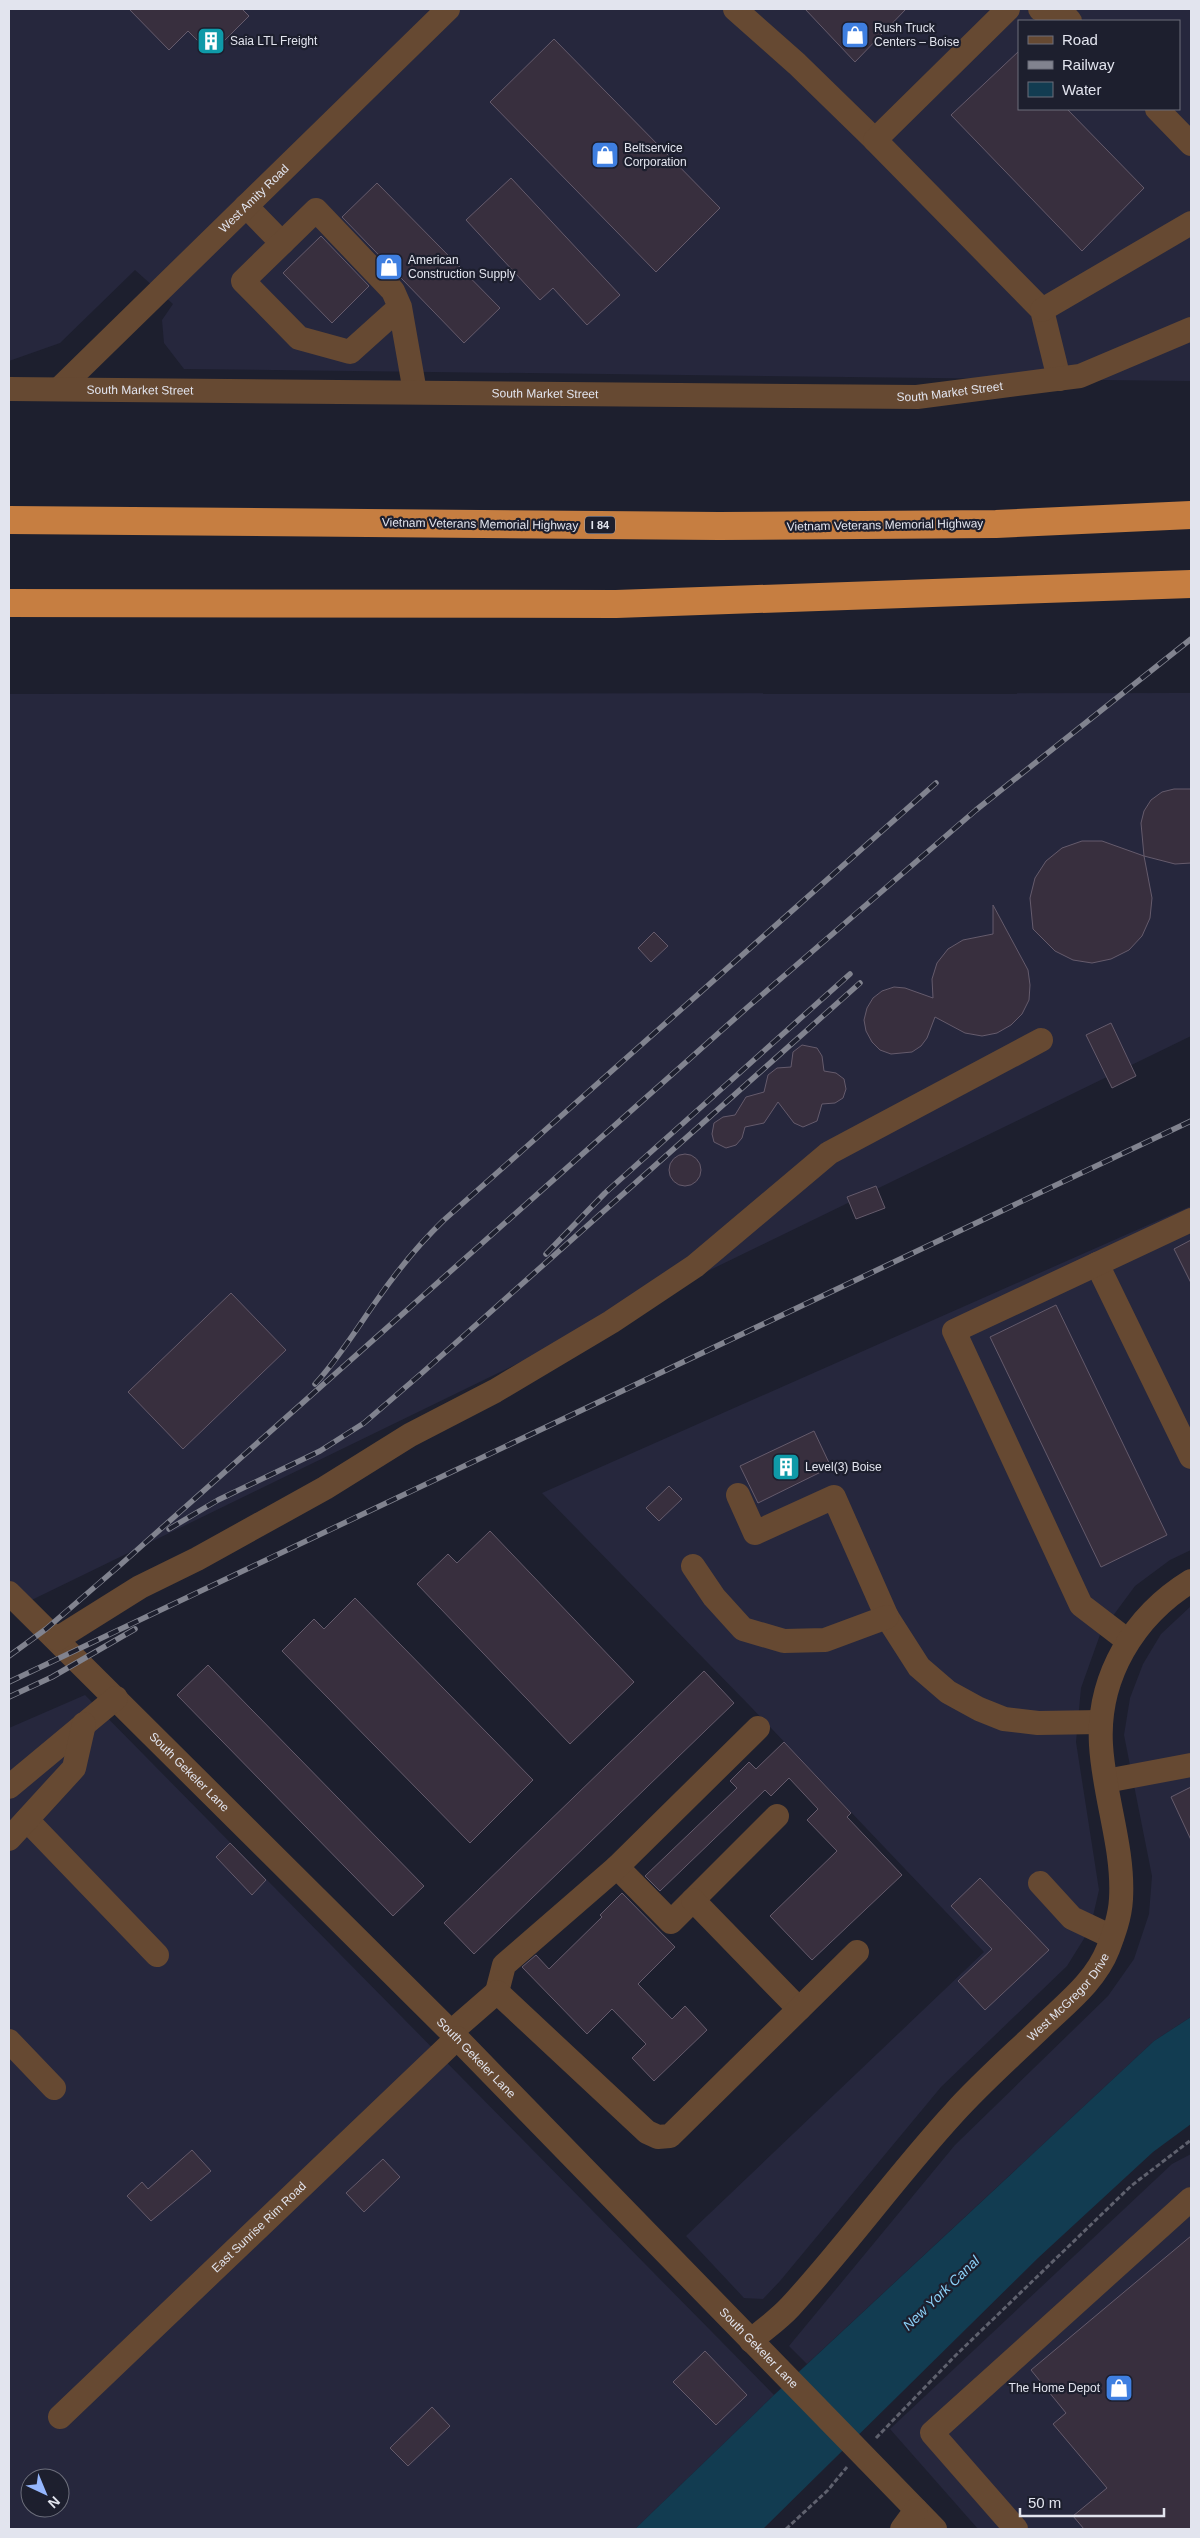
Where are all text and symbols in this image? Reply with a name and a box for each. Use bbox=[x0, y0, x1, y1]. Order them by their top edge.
shop icon: Rush Truck Centers – Boise bbox=[840, 20, 870, 50]
legend bbox=[1018, 20, 1180, 110]
place label: Rush Truck Centers – Boise bbox=[874, 21, 960, 49]
building icon: Saia LTL Freight bbox=[196, 26, 226, 56]
text: Road bbox=[1062, 31, 1098, 48]
place label: Saia LTL Freight bbox=[230, 34, 318, 48]
text: Railway bbox=[1062, 56, 1115, 73]
text: Water bbox=[1062, 81, 1101, 98]
shop icon: Beltservice Corporation bbox=[590, 140, 620, 170]
place label: Beltservice Corporation bbox=[624, 141, 687, 169]
street label: West Amity Road bbox=[216, 162, 292, 236]
shop icon: American Construction Supply bbox=[374, 252, 404, 282]
place label: American Construction Supply bbox=[408, 253, 515, 281]
street label: South Market Street bbox=[896, 379, 1004, 404]
street label: South Market Street bbox=[86, 383, 194, 398]
street label: South Market Street bbox=[491, 386, 599, 401]
street label: Vietnam Veterans Memorial Highway bbox=[382, 515, 578, 533]
road number: I 84 bbox=[585, 516, 615, 534]
street label: Vietnam Veterans Memorial Highway bbox=[787, 516, 983, 534]
building icon: Level(3) Boise bbox=[771, 1452, 801, 1482]
place label: Level(3) Boise bbox=[805, 1460, 882, 1474]
street label: South Gekeler Lane bbox=[146, 1729, 232, 1815]
street label: West McGregor Drive bbox=[1024, 1951, 1112, 2044]
street label: South Gekeler Lane bbox=[434, 2015, 519, 2101]
street label: East Sunrise Rim Road bbox=[209, 2179, 309, 2275]
water label: New York Canal bbox=[899, 2252, 983, 2334]
street label: South Gekeler Lane bbox=[716, 2305, 801, 2391]
shop icon: The Home Depot bbox=[1104, 2373, 1134, 2403]
place label: The Home Depot bbox=[1009, 2381, 1101, 2395]
north arrow bbox=[20, 2468, 70, 2518]
scale bar bbox=[1020, 2486, 1164, 2518]
text: N bbox=[45, 2493, 63, 2512]
text: 50 m bbox=[1028, 2494, 1061, 2511]

